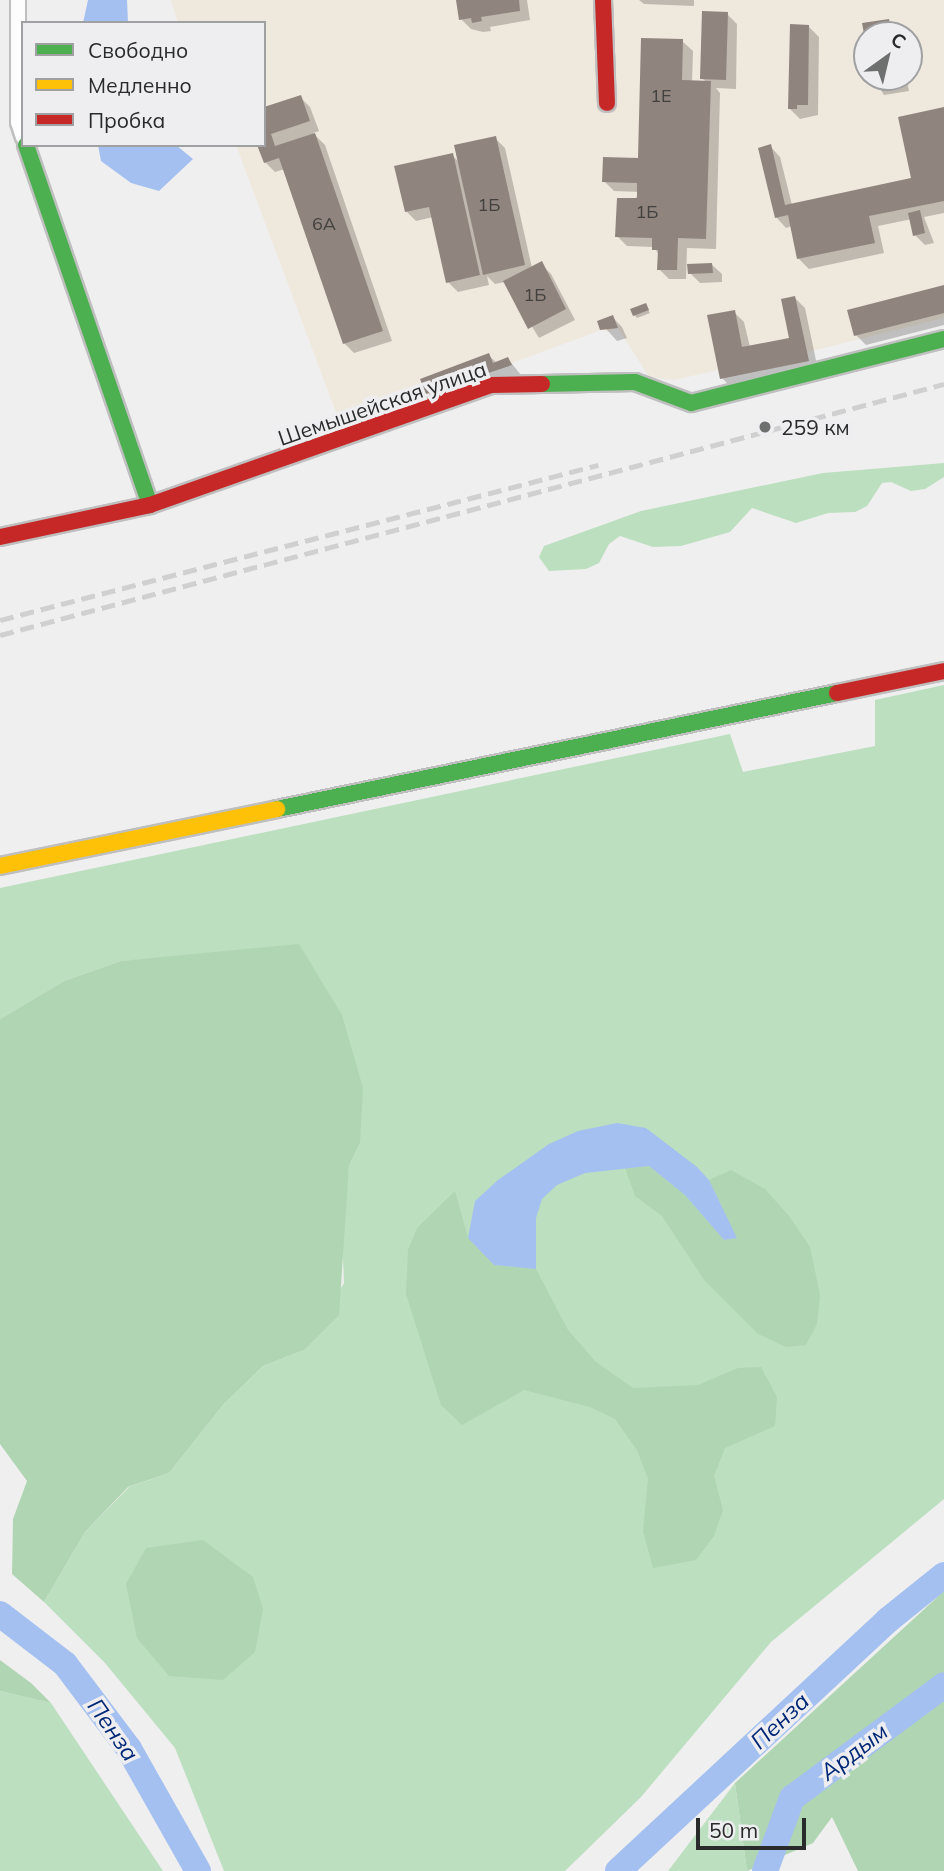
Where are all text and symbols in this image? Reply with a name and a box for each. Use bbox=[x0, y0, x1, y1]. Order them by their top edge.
legend bbox=[21, 21, 266, 147]
north arrow bbox=[853, 21, 923, 91]
text: С bbox=[887, 27, 911, 54]
text: Свободно bbox=[88, 37, 188, 63]
text: Медленно bbox=[88, 72, 192, 98]
house number: 1Е bbox=[650, 85, 672, 107]
text: Пробка bbox=[88, 107, 165, 133]
house number: 1Б bbox=[478, 194, 500, 216]
house number: 1Б bbox=[636, 201, 658, 223]
house number: 6А bbox=[312, 213, 336, 235]
house number: 1Б bbox=[524, 284, 546, 306]
street label: Шемышейская улица bbox=[275, 356, 489, 450]
place label: 259 км bbox=[781, 414, 850, 440]
marker: 259 км bbox=[755, 417, 775, 437]
water label: Пенза bbox=[745, 1687, 815, 1755]
water label: Пенза bbox=[82, 1693, 144, 1767]
water label: Ардым bbox=[815, 1718, 893, 1786]
scale bar bbox=[699, 1804, 809, 1848]
text: 50 m bbox=[709, 1817, 758, 1843]

